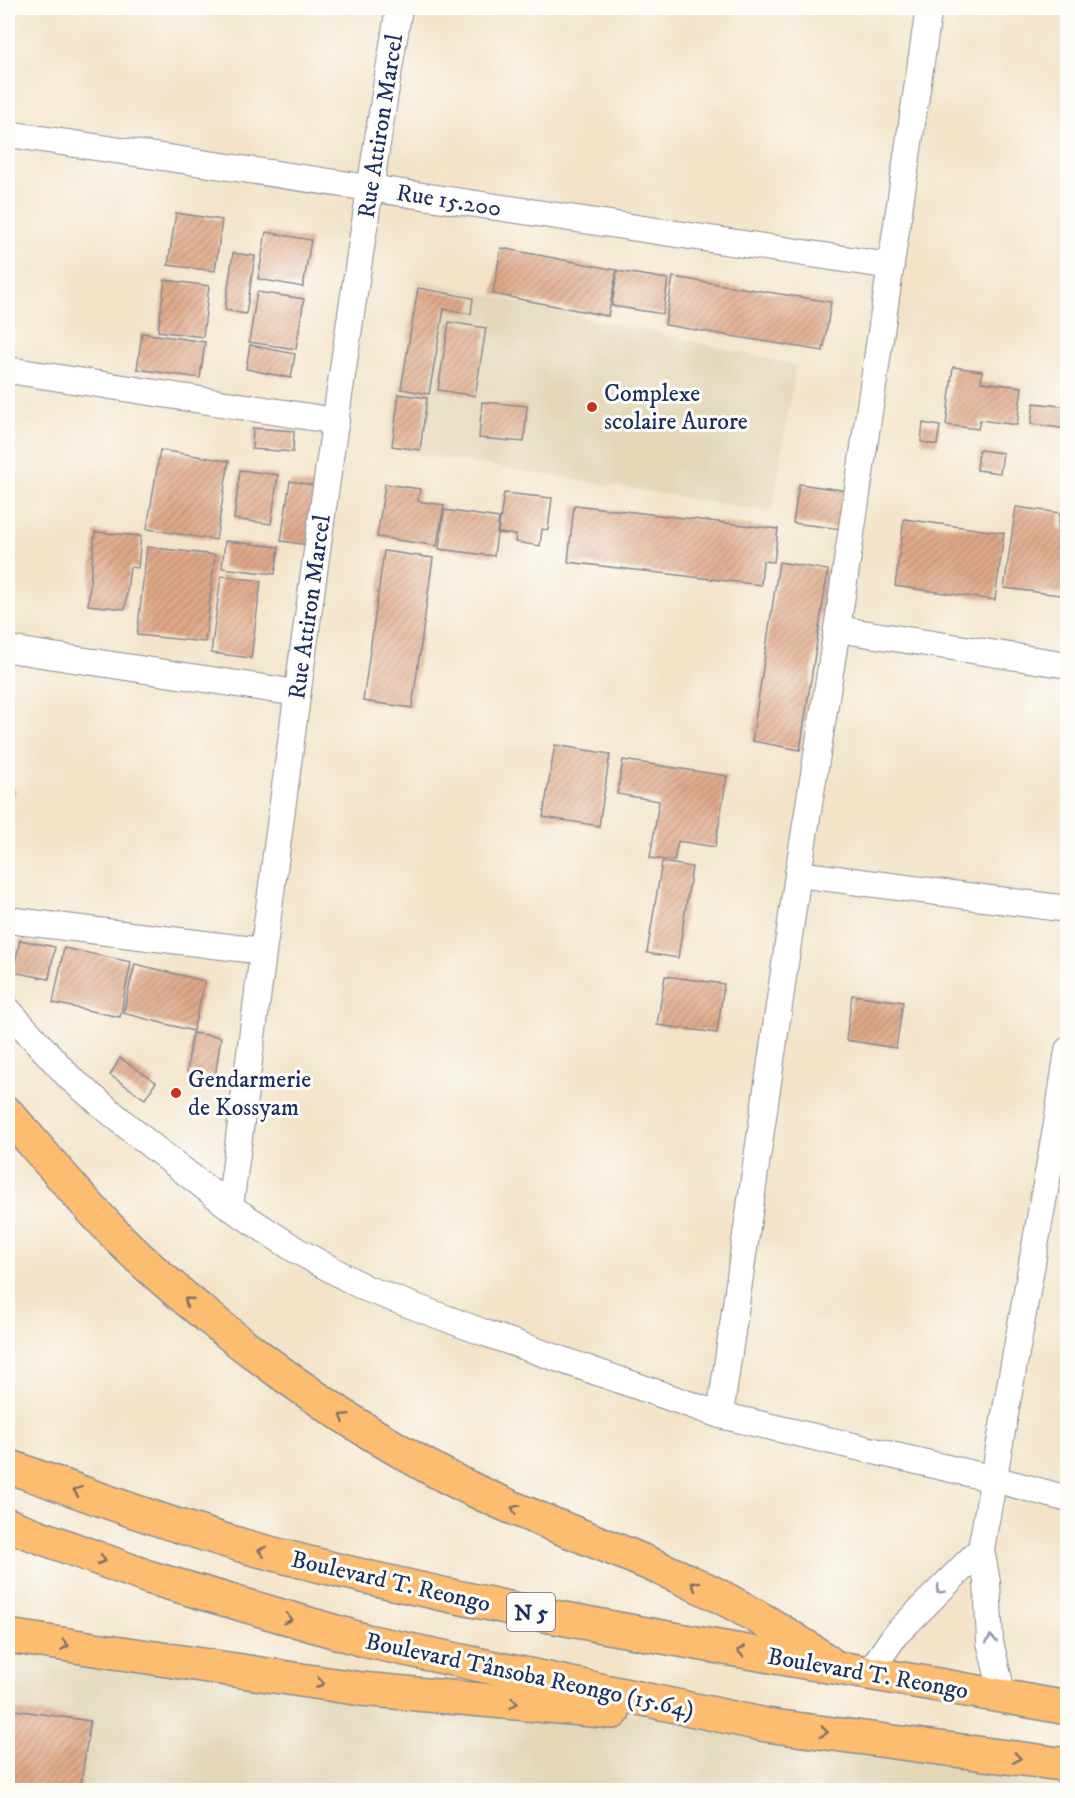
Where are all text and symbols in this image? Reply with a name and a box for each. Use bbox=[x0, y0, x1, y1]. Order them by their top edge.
street label: Rue Attiron Marcel bbox=[352, 31, 410, 220]
street label: Rue 15.200 bbox=[394, 178, 503, 224]
place label: Complexe scolaire Aurore bbox=[604, 379, 748, 437]
marker: Complexe scolaire Aurore bbox=[585, 400, 599, 414]
street label: Rue Attiron Marcel bbox=[282, 512, 338, 701]
place label: Gendarmerie de Kossyam bbox=[188, 1065, 311, 1123]
marker: Gendarmerie de Kossyam bbox=[169, 1086, 183, 1100]
one-way arrow bbox=[183, 1297, 194, 1308]
one-way arrow bbox=[340, 1412, 350, 1424]
one-way arrow bbox=[72, 1486, 83, 1499]
one-way arrow bbox=[511, 1504, 522, 1516]
street label: Boulevard T. Reongo bbox=[288, 1544, 493, 1619]
one-way arrow bbox=[258, 1545, 268, 1558]
one-way arrow bbox=[96, 1553, 107, 1565]
one-way arrow bbox=[691, 1581, 701, 1592]
one-way arrow bbox=[936, 1583, 947, 1594]
road number: N 5 bbox=[507, 1593, 555, 1631]
one-way arrow bbox=[282, 1612, 293, 1624]
street label: Boulevard Tânsoba Reongo (15.64) bbox=[363, 1626, 697, 1726]
one-way arrow bbox=[985, 1634, 997, 1643]
one-way arrow bbox=[61, 1638, 70, 1650]
street label: Boulevard T. Reongo bbox=[765, 1642, 971, 1706]
one-way arrow bbox=[736, 1645, 746, 1658]
one-way arrow bbox=[316, 1677, 325, 1689]
one-way arrow bbox=[510, 1696, 519, 1709]
one-way arrow bbox=[819, 1725, 828, 1738]
one-way arrow bbox=[1013, 1751, 1022, 1763]

